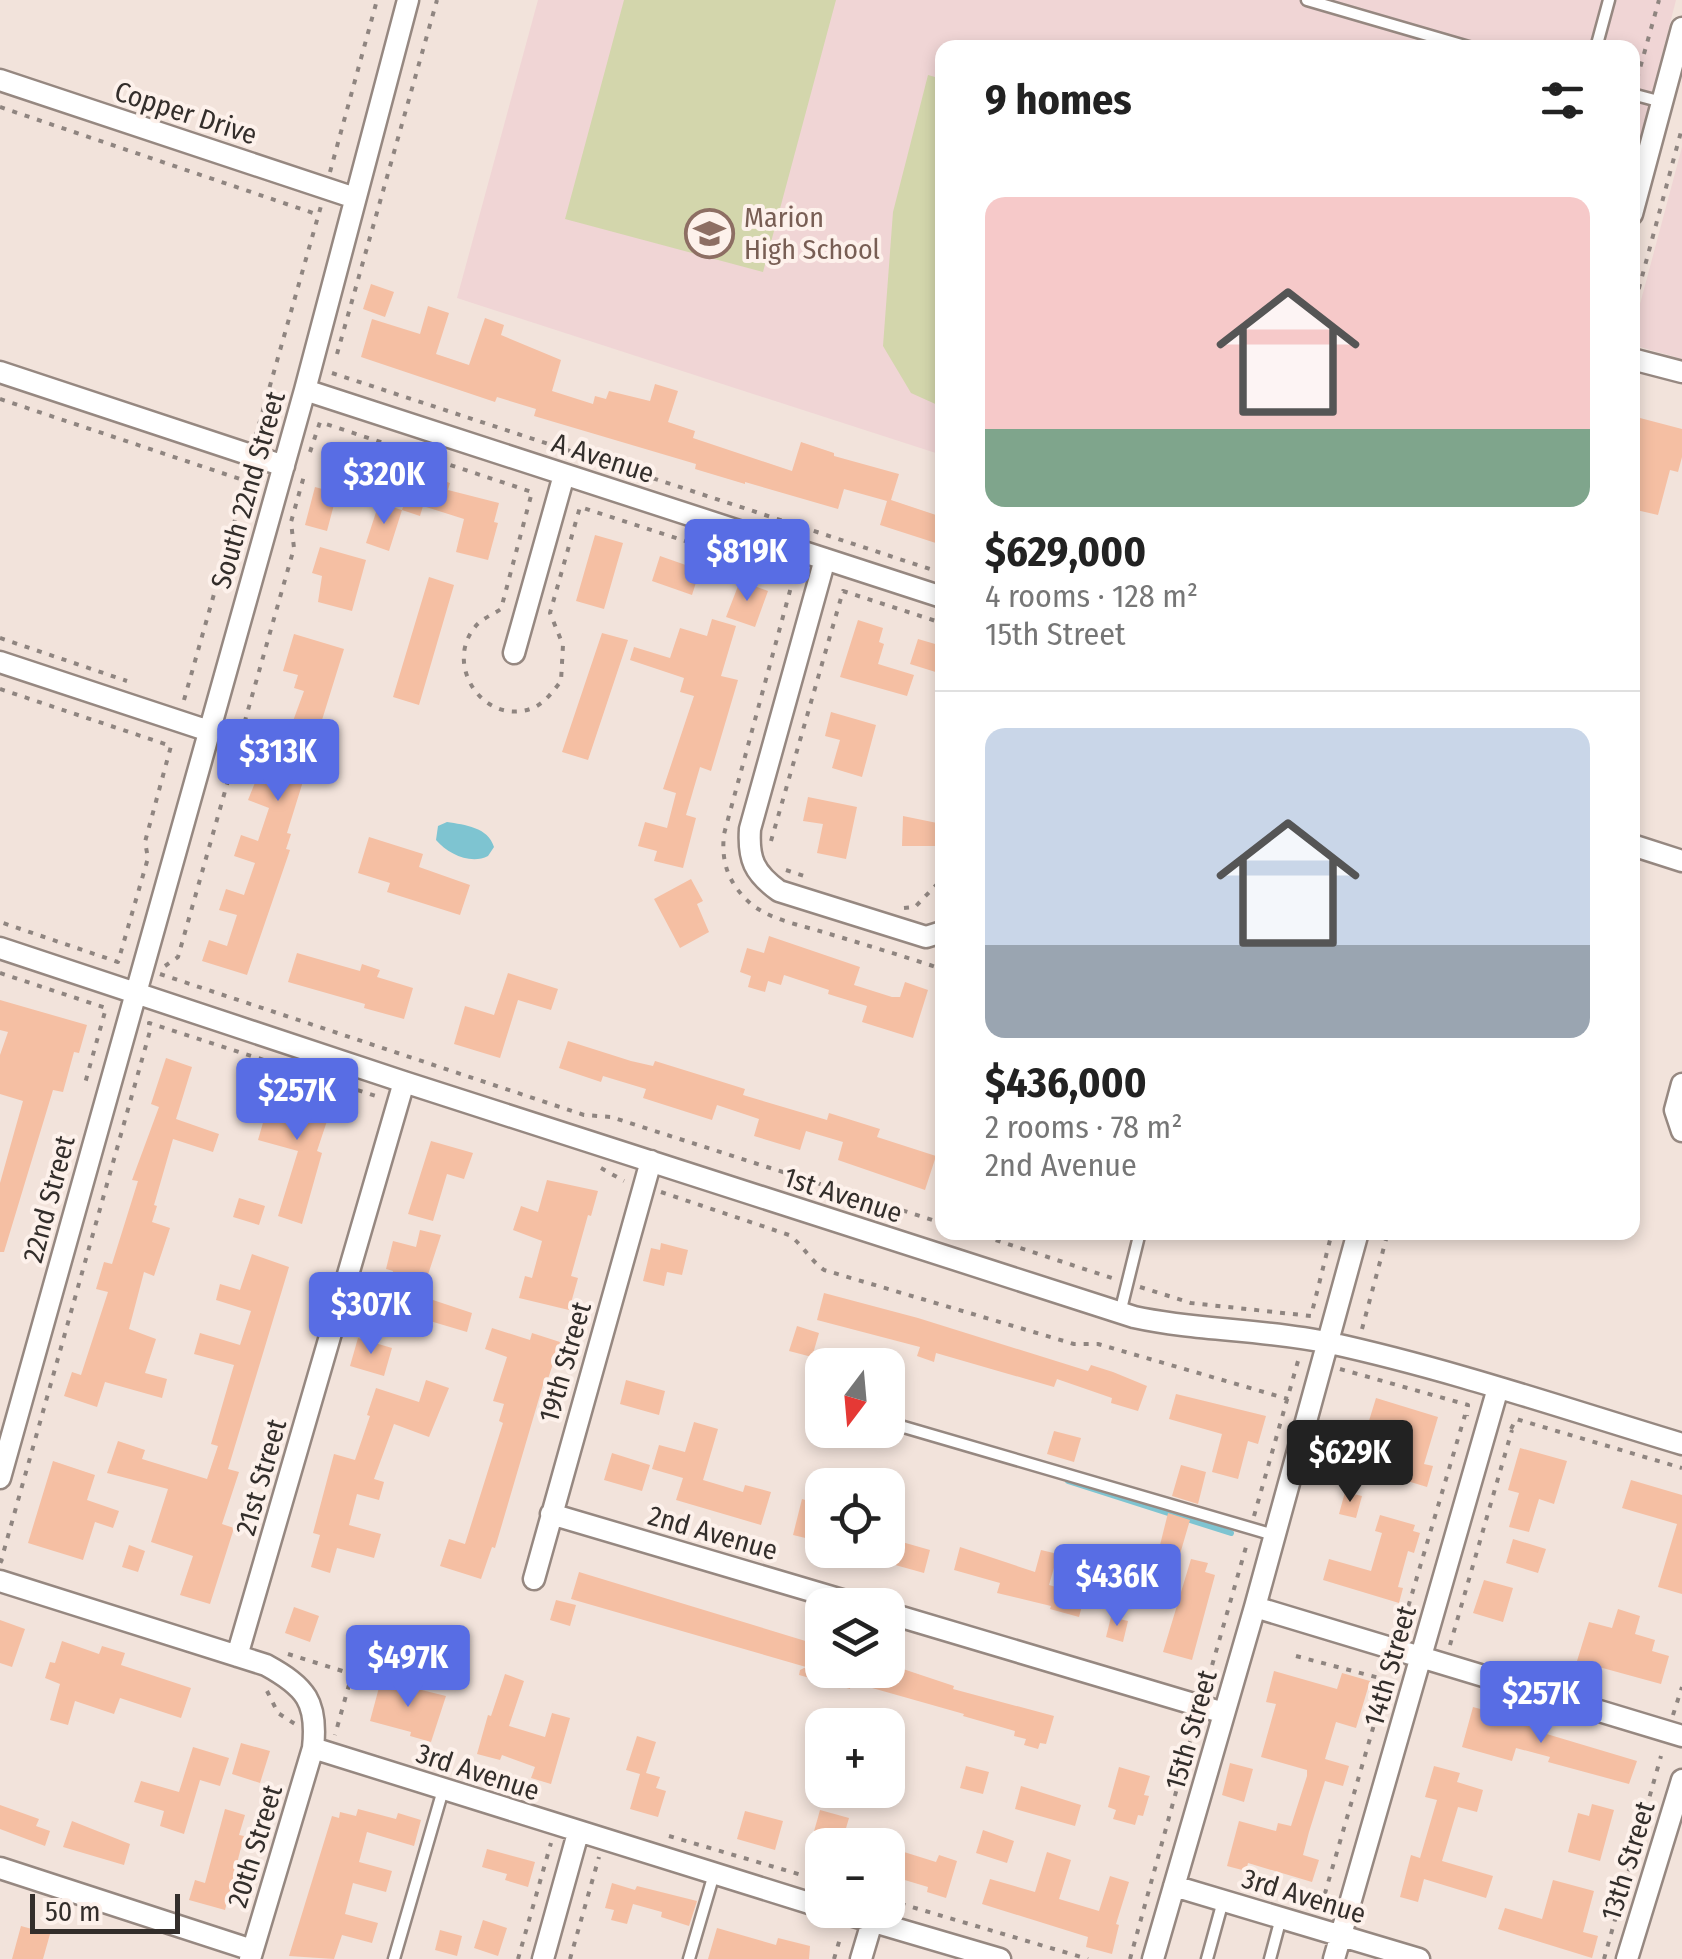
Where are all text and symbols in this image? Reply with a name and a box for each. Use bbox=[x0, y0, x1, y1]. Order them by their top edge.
icon: filters bbox=[1535, 73, 1590, 128]
street label: Copper Drive bbox=[111, 74, 261, 152]
text: 9 homes bbox=[985, 75, 1132, 125]
place label: Marion High School bbox=[744, 201, 880, 266]
school or university icon: Marion High School bbox=[683, 207, 735, 259]
icon: home bbox=[1198, 262, 1378, 442]
street label: South 22nd Street bbox=[204, 387, 292, 592]
street label: A Avenue bbox=[548, 426, 658, 490]
pin: $320K bbox=[314, 442, 454, 527]
text: $320K bbox=[343, 455, 425, 493]
pin: $819K bbox=[677, 519, 817, 604]
text: $629,000 bbox=[985, 527, 1146, 577]
text: $819K bbox=[707, 532, 787, 570]
text: 4 rooms · 128 m² bbox=[985, 577, 1198, 615]
text: 15th Street bbox=[985, 615, 1125, 653]
pin: $313K bbox=[208, 719, 348, 804]
text: $313K bbox=[239, 732, 317, 770]
icon: home bbox=[1198, 793, 1378, 973]
pin: $257K bbox=[227, 1058, 367, 1143]
text: $436,000 bbox=[985, 1058, 1147, 1108]
text: $257K bbox=[258, 1071, 336, 1109]
text: 2 rooms · 78 m² bbox=[985, 1108, 1183, 1146]
street label: 22nd Street bbox=[16, 1131, 82, 1266]
text: 2nd Avenue bbox=[985, 1146, 1137, 1184]
street label: 1st Avenue bbox=[780, 1160, 906, 1230]
pin: $307K bbox=[301, 1272, 441, 1357]
text: $307K bbox=[331, 1285, 411, 1323]
street label: 19th Street bbox=[532, 1297, 598, 1426]
north arrow bbox=[805, 1348, 905, 1448]
map controls bbox=[805, 1348, 905, 1928]
street label: 21st Street bbox=[229, 1414, 294, 1539]
pin: $629K bbox=[1280, 1420, 1420, 1505]
text: $629K bbox=[1309, 1433, 1391, 1471]
button: locate bbox=[805, 1468, 905, 1568]
street label: 2nd Avenue bbox=[645, 1499, 781, 1567]
pin: $436K bbox=[1047, 1544, 1187, 1629]
text: $436K bbox=[1076, 1557, 1158, 1595]
button: layers bbox=[805, 1588, 905, 1688]
street label: 14th Street bbox=[1357, 1601, 1423, 1730]
pin: $497K bbox=[338, 1625, 478, 1710]
text: $497K bbox=[368, 1638, 448, 1676]
pin: $257K bbox=[1471, 1661, 1611, 1746]
street label: 15th Street bbox=[1158, 1666, 1224, 1794]
text: $257K bbox=[1502, 1674, 1580, 1712]
button: + bbox=[805, 1708, 905, 1808]
street label: 3rd Avenue bbox=[412, 1737, 544, 1807]
street label: 20th Street bbox=[221, 1780, 289, 1911]
street label: 13th Street bbox=[1594, 1797, 1662, 1925]
button: − bbox=[805, 1828, 905, 1928]
street label: 3rd Avenue bbox=[1238, 1862, 1370, 1930]
scale bar bbox=[30, 1889, 180, 1934]
text: 50 m bbox=[45, 1895, 101, 1928]

